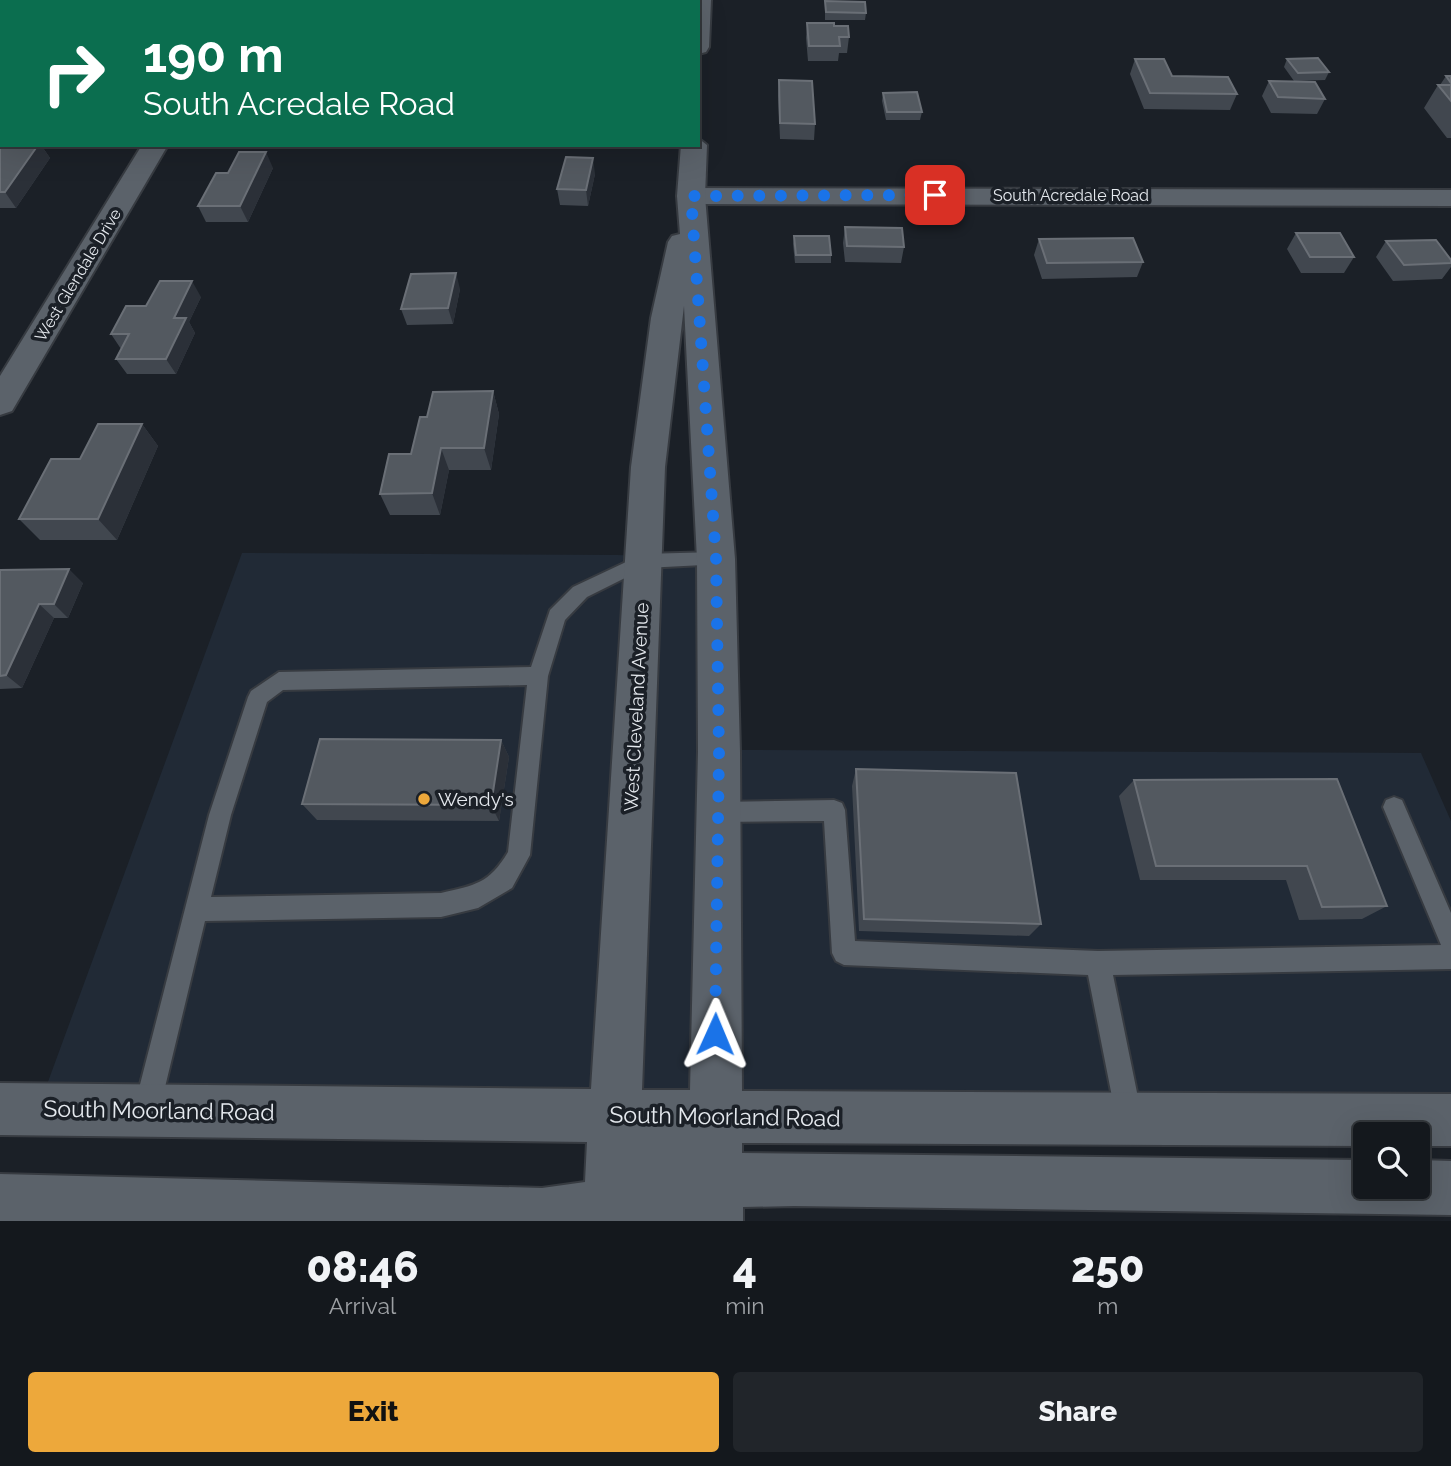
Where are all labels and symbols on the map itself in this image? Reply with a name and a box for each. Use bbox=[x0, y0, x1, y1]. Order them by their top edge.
pin bbox=[905, 165, 965, 225]
street label: South Acredale Road bbox=[993, 186, 1149, 205]
street label: West Glendale Drive bbox=[31, 205, 125, 345]
street label: West Cleveland Avenue bbox=[620, 602, 652, 812]
place label: Wendy's bbox=[438, 788, 514, 810]
marker: Wendy's bbox=[416, 791, 432, 807]
position arrow bbox=[678, 997, 752, 1071]
street label: South Moorland Road bbox=[43, 1094, 275, 1126]
street label: South Moorland Road bbox=[609, 1100, 841, 1132]

